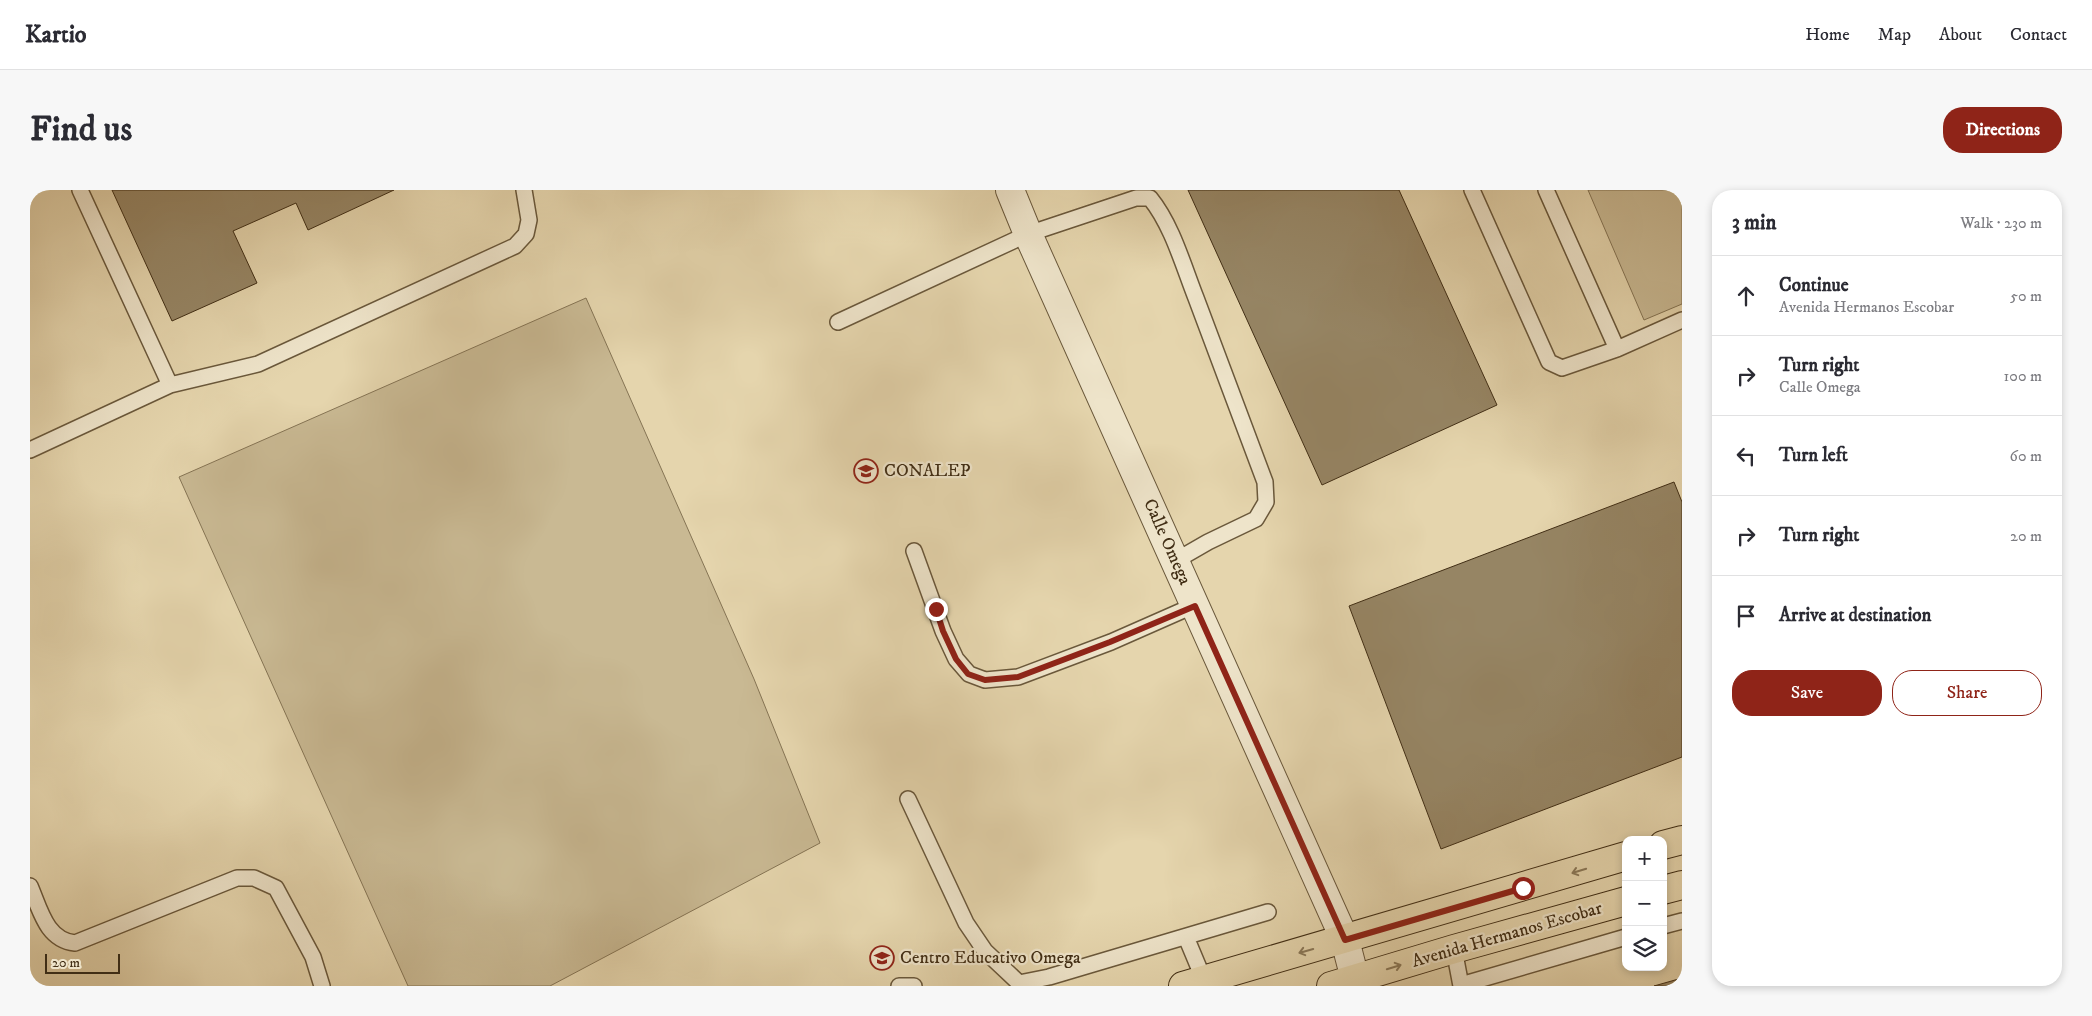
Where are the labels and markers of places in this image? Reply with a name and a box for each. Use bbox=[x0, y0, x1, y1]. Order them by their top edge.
school or university icon: CONALEP bbox=[853, 458, 879, 484]
place label: CONALEP bbox=[884, 460, 971, 482]
school or university icon: Centro Educativo Omega bbox=[869, 945, 895, 971]
place label: Centro Educativo Omega bbox=[900, 947, 1081, 969]

